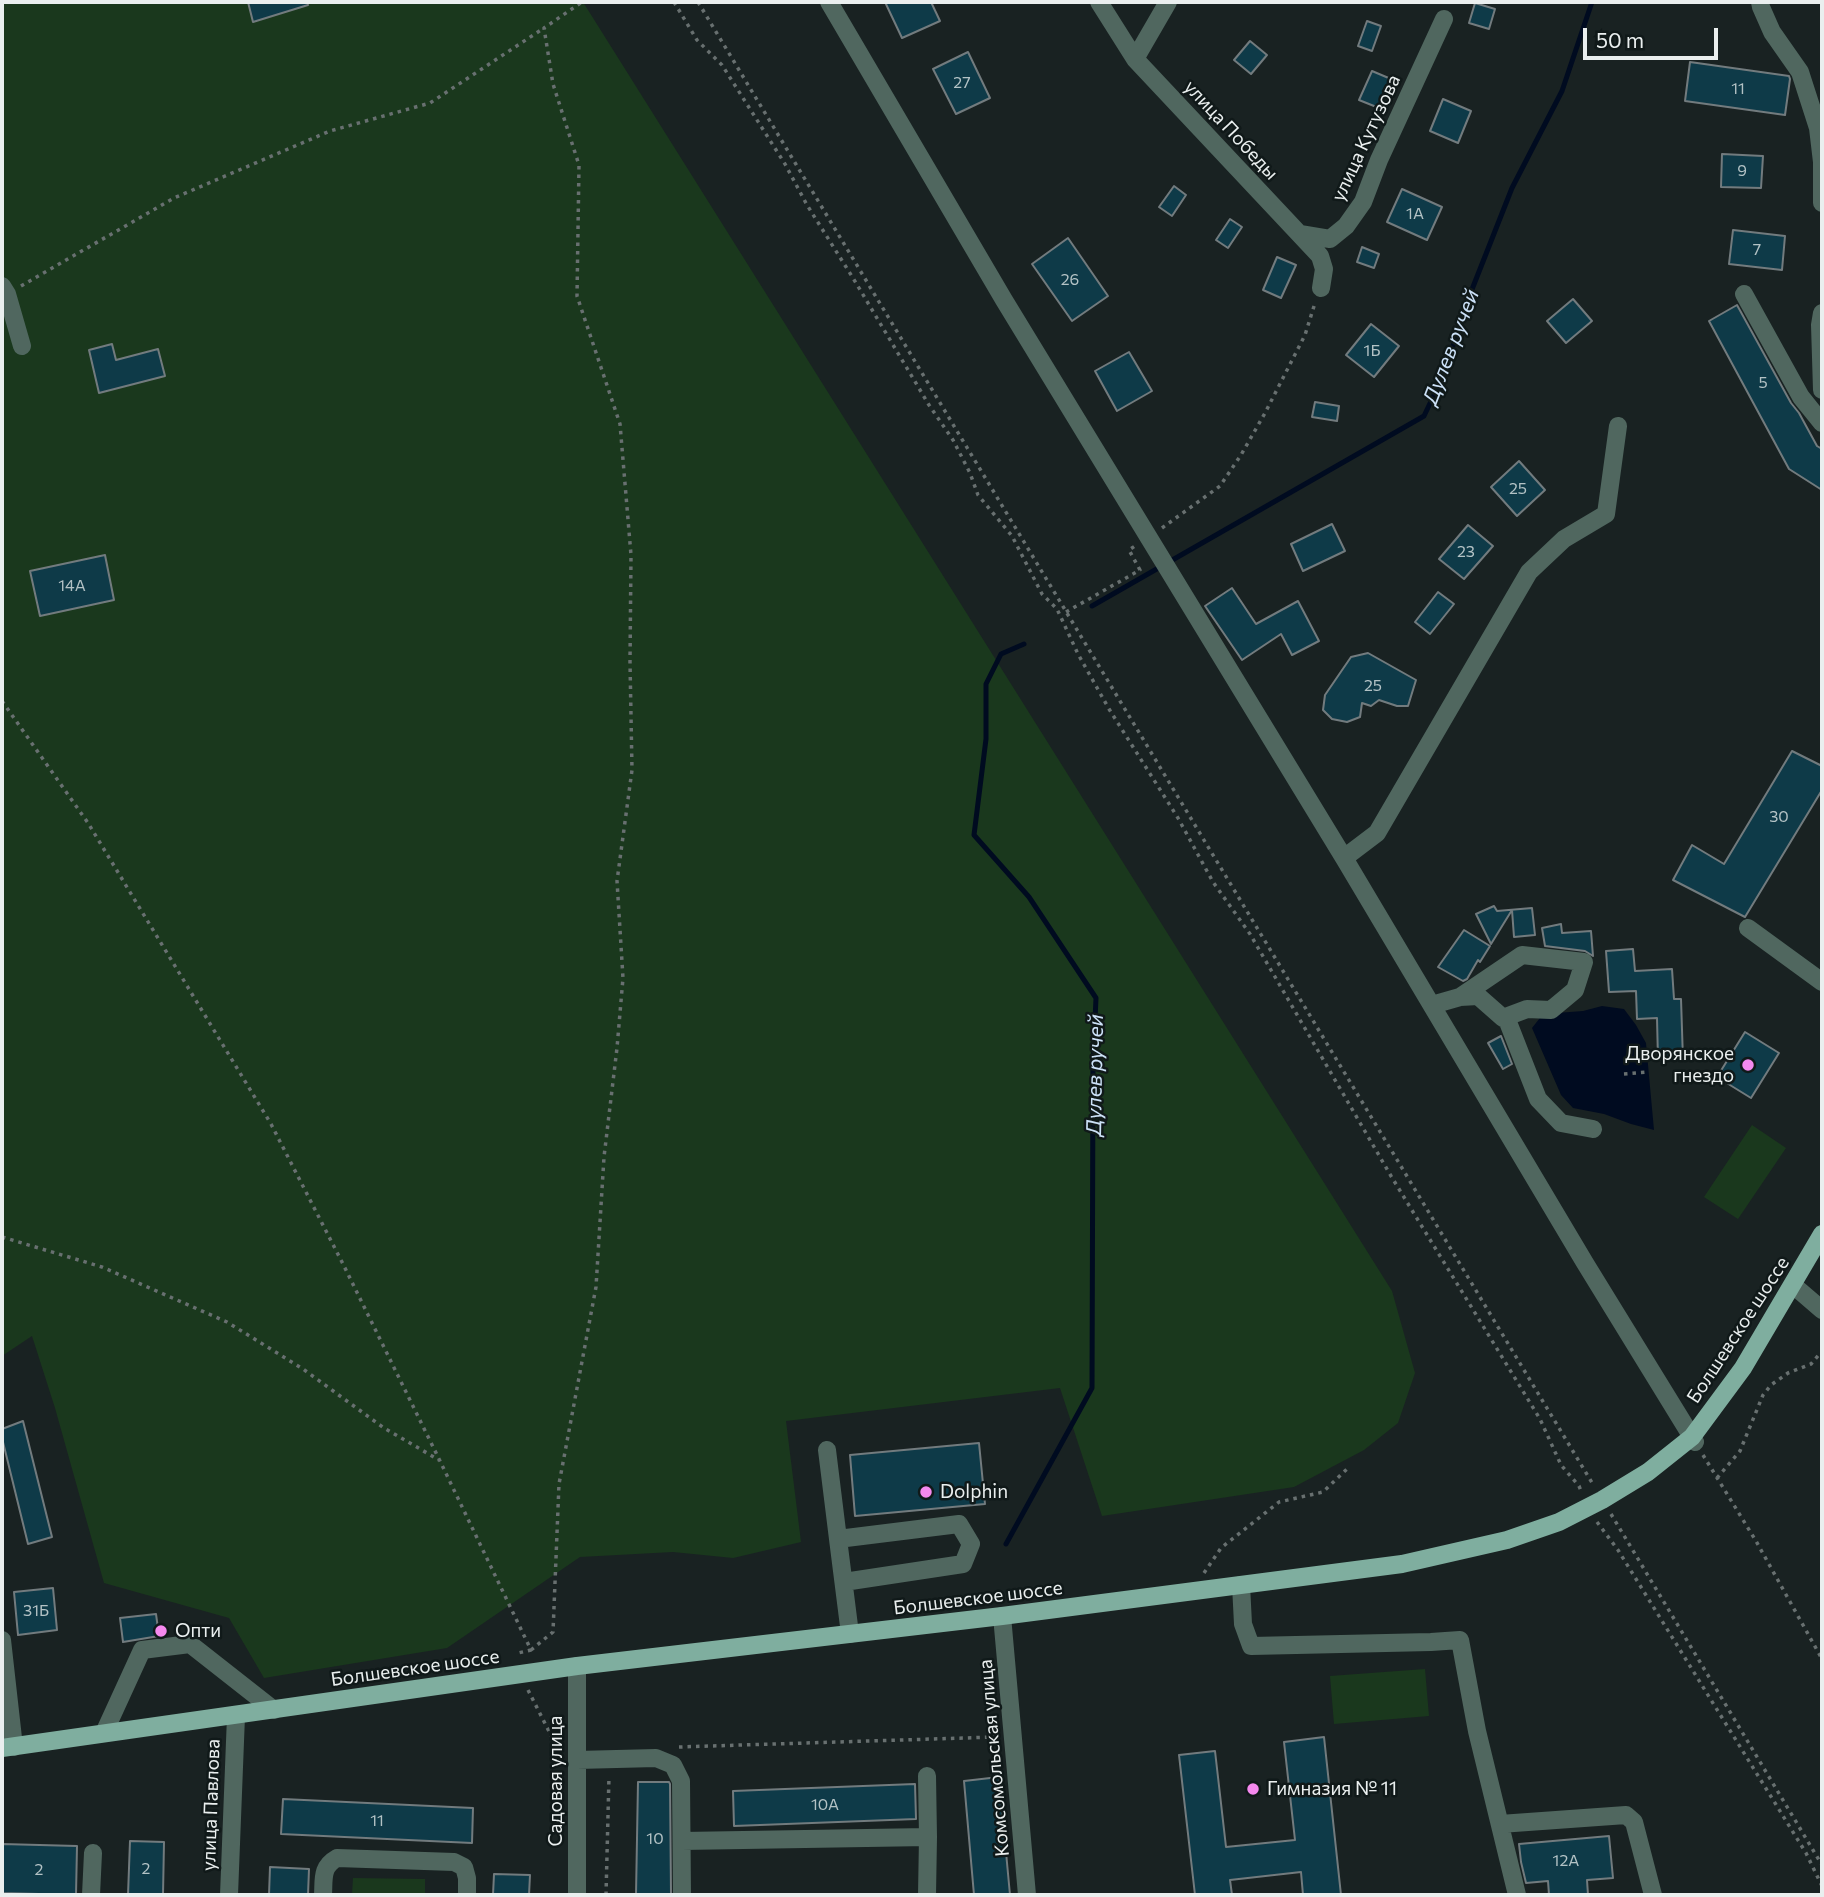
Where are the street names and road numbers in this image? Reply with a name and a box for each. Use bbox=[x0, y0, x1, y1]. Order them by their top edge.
street label: улица Кутузова bbox=[1327, 71, 1405, 205]
street label: улица Победы bbox=[1179, 76, 1283, 184]
street label: Болшевское шоссе bbox=[1682, 1252, 1794, 1408]
street label: Болшевское шоссе bbox=[892, 1576, 1064, 1620]
street label: Болшевское шоссе bbox=[329, 1645, 501, 1691]
street label: Комсомольская улица bbox=[974, 1658, 1014, 1858]
street label: Садовая улица bbox=[545, 1716, 567, 1846]
street label: улица Павлова bbox=[197, 1739, 225, 1871]

